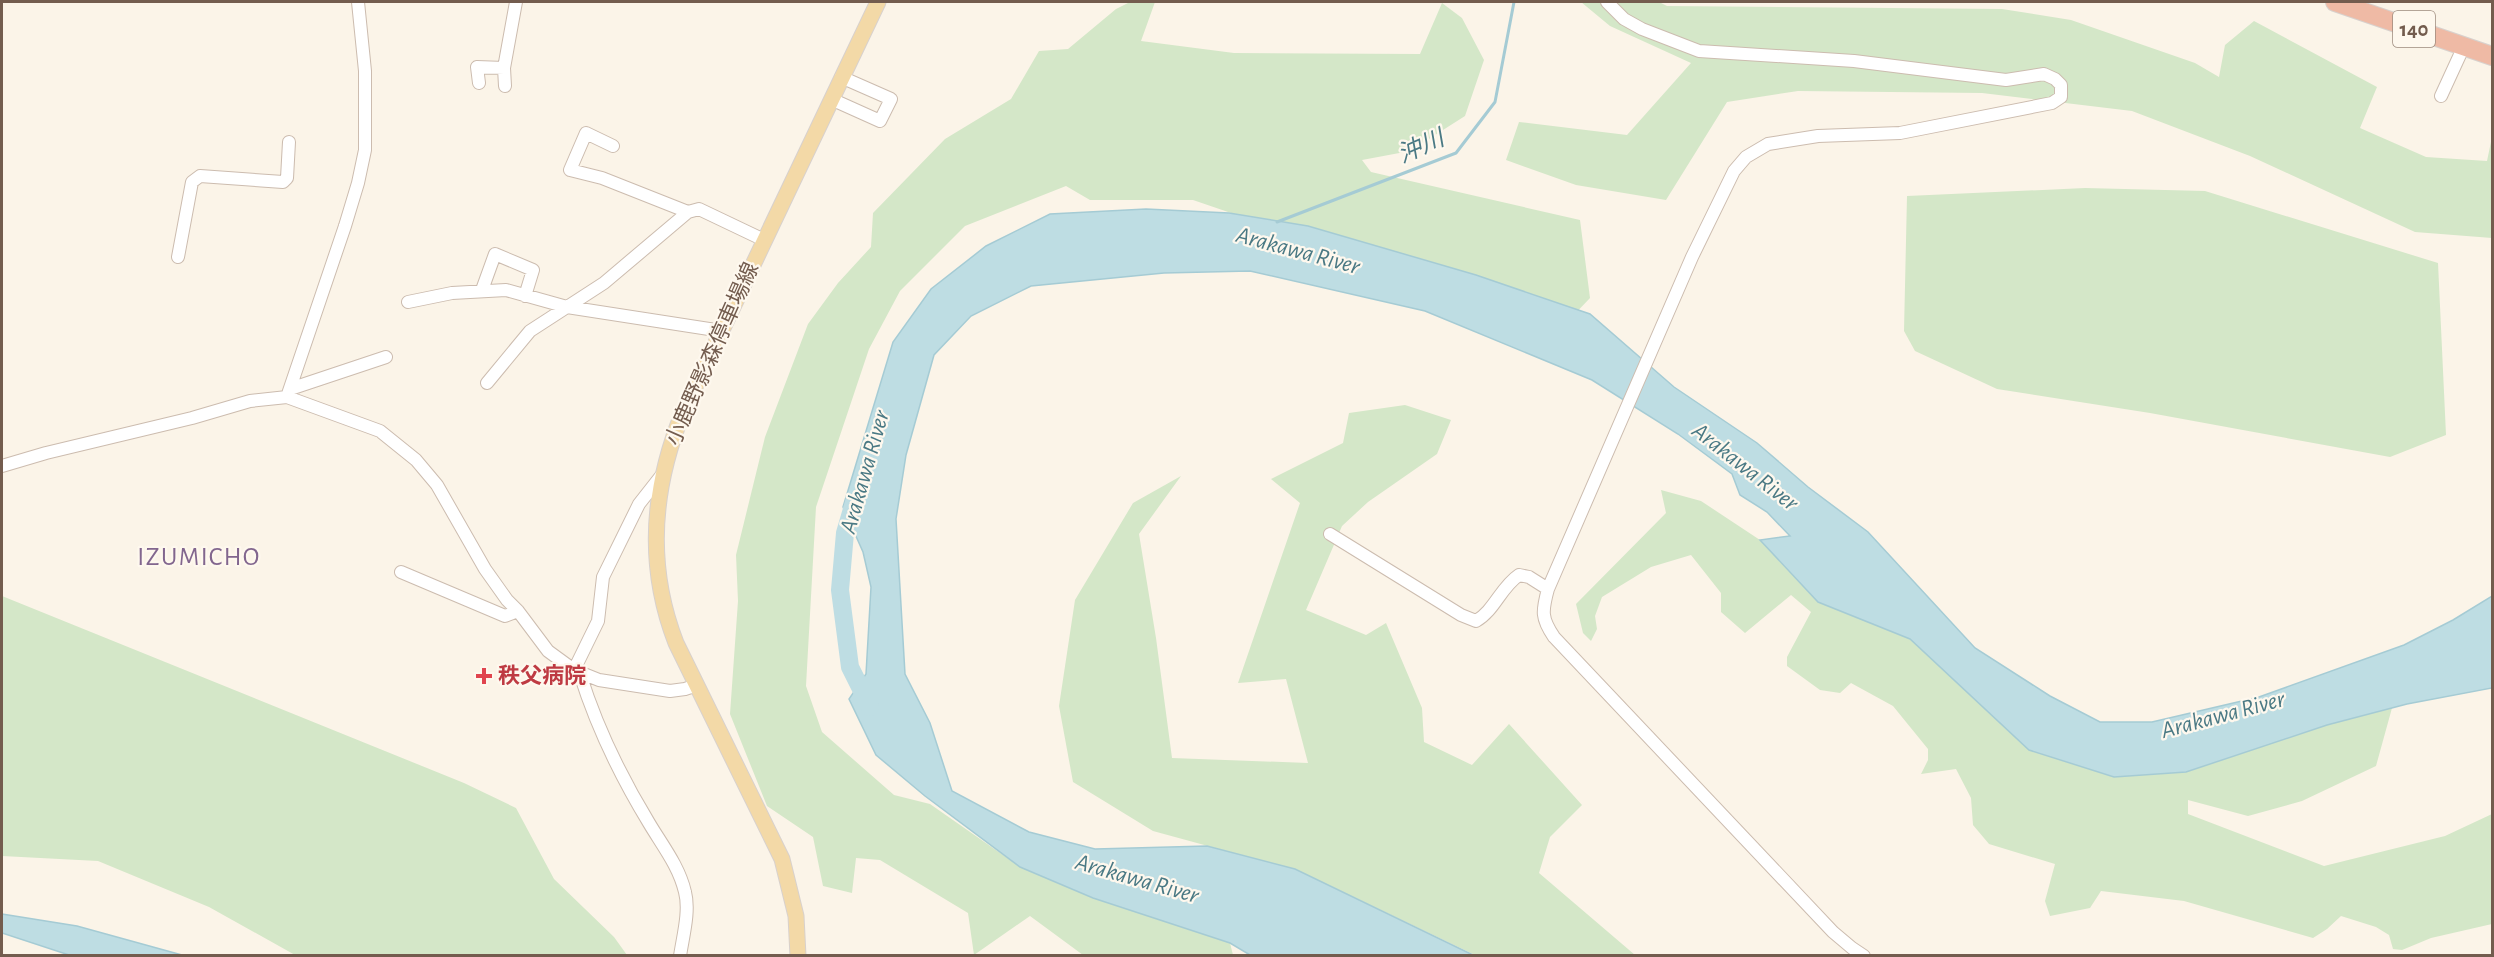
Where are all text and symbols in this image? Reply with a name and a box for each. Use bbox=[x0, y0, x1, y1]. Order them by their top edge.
road number: 140 bbox=[2393, 11, 2435, 47]
water label: 沖川 bbox=[1393, 123, 1451, 168]
water label: Arakawa River bbox=[1233, 223, 1363, 279]
street label: 小鹿野影森停車場線 bbox=[661, 259, 762, 449]
water label: Arakawa River bbox=[836, 407, 894, 537]
water label: Arakawa River bbox=[1687, 418, 1803, 516]
district label: IZUMICHO bbox=[137, 544, 261, 570]
place label: 秩父病院 bbox=[498, 664, 586, 687]
marker: 秩父病院 bbox=[475, 667, 493, 685]
water label: Arakawa River bbox=[2158, 687, 2288, 743]
water label: Arakawa River bbox=[1072, 850, 1202, 908]

